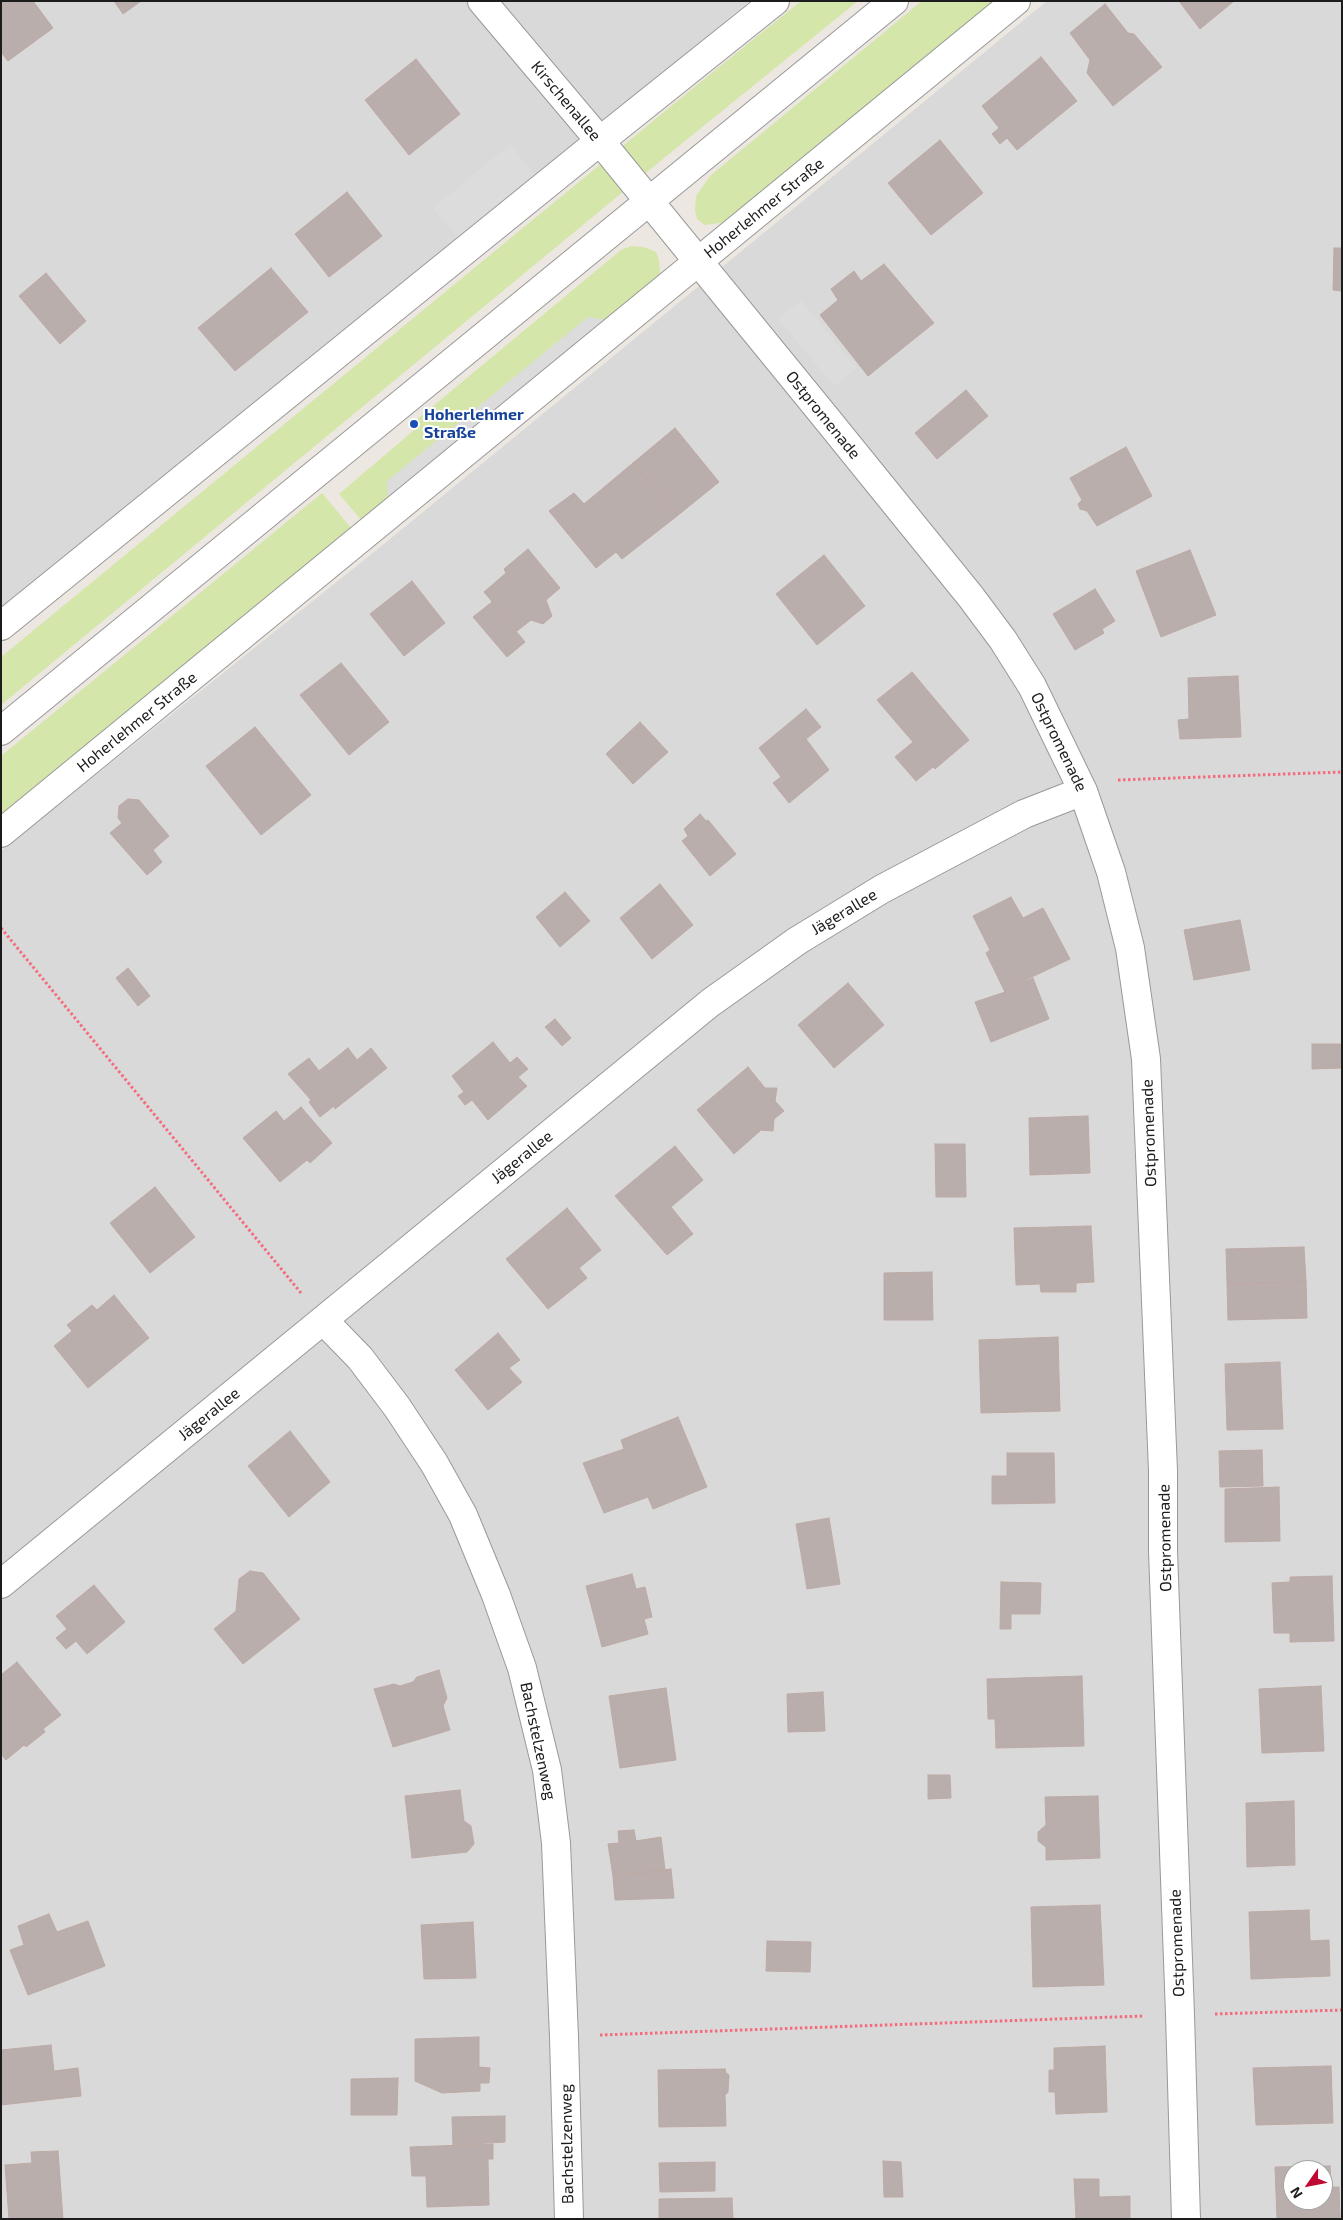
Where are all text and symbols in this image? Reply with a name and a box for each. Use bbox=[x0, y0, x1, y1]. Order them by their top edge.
street label: Kirschenallee bbox=[527, 57, 605, 145]
street label: Hoherlehmer Straße bbox=[700, 154, 828, 262]
street label: Ostpromenade bbox=[782, 367, 864, 463]
place label: Hoherlehmer Straße bbox=[424, 405, 524, 443]
marker: Hoherlehmer Straße bbox=[408, 418, 420, 430]
street label: Hoherlehmer Straße bbox=[73, 668, 201, 776]
street label: Ostpromenade bbox=[1027, 689, 1091, 795]
street label: Jägerallee bbox=[808, 885, 880, 939]
street label: Ostpromenade bbox=[1138, 1079, 1160, 1187]
street label: Jägerallee bbox=[487, 1126, 557, 1188]
street label: Jägerallee bbox=[174, 1383, 244, 1445]
street label: Ostpromenade bbox=[1154, 1484, 1176, 1592]
street label: Bachstelzenweg bbox=[516, 1680, 560, 1802]
street label: Ostpromenade bbox=[1166, 1889, 1188, 1997]
street label: Bachstelzenweg bbox=[556, 2084, 578, 2204]
north arrow bbox=[1283, 2160, 1333, 2210]
text: N bbox=[1286, 2184, 1306, 2202]

